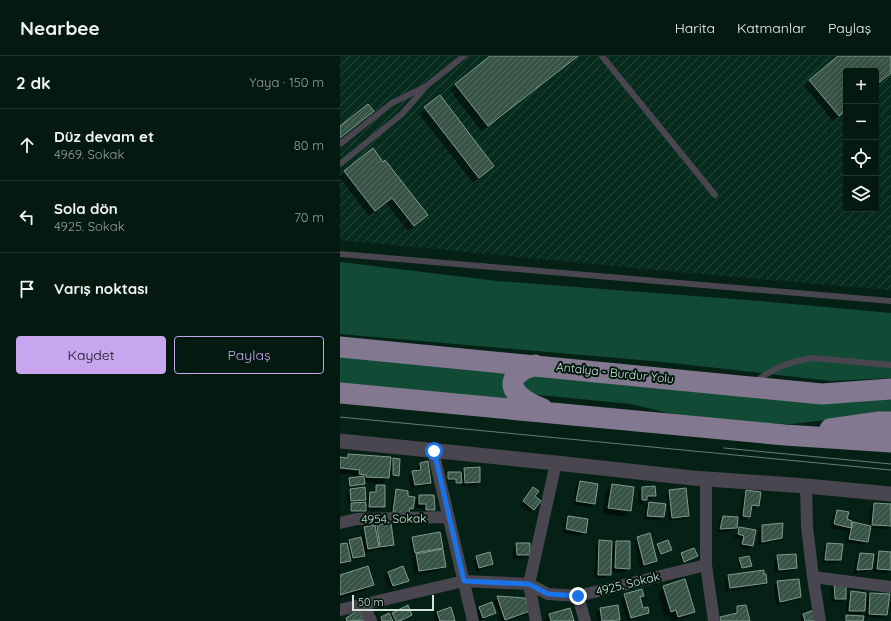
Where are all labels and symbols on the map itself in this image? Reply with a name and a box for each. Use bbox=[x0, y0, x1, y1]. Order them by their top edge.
street label: Antalya - Burdur Yolu bbox=[556, 359, 675, 386]
route start bbox=[425, 442, 443, 460]
street label: 4954. Sokak bbox=[361, 510, 427, 527]
street label: 4925. Sokak bbox=[594, 568, 661, 599]
route end bbox=[569, 587, 587, 605]
scale bar bbox=[352, 593, 434, 612]

